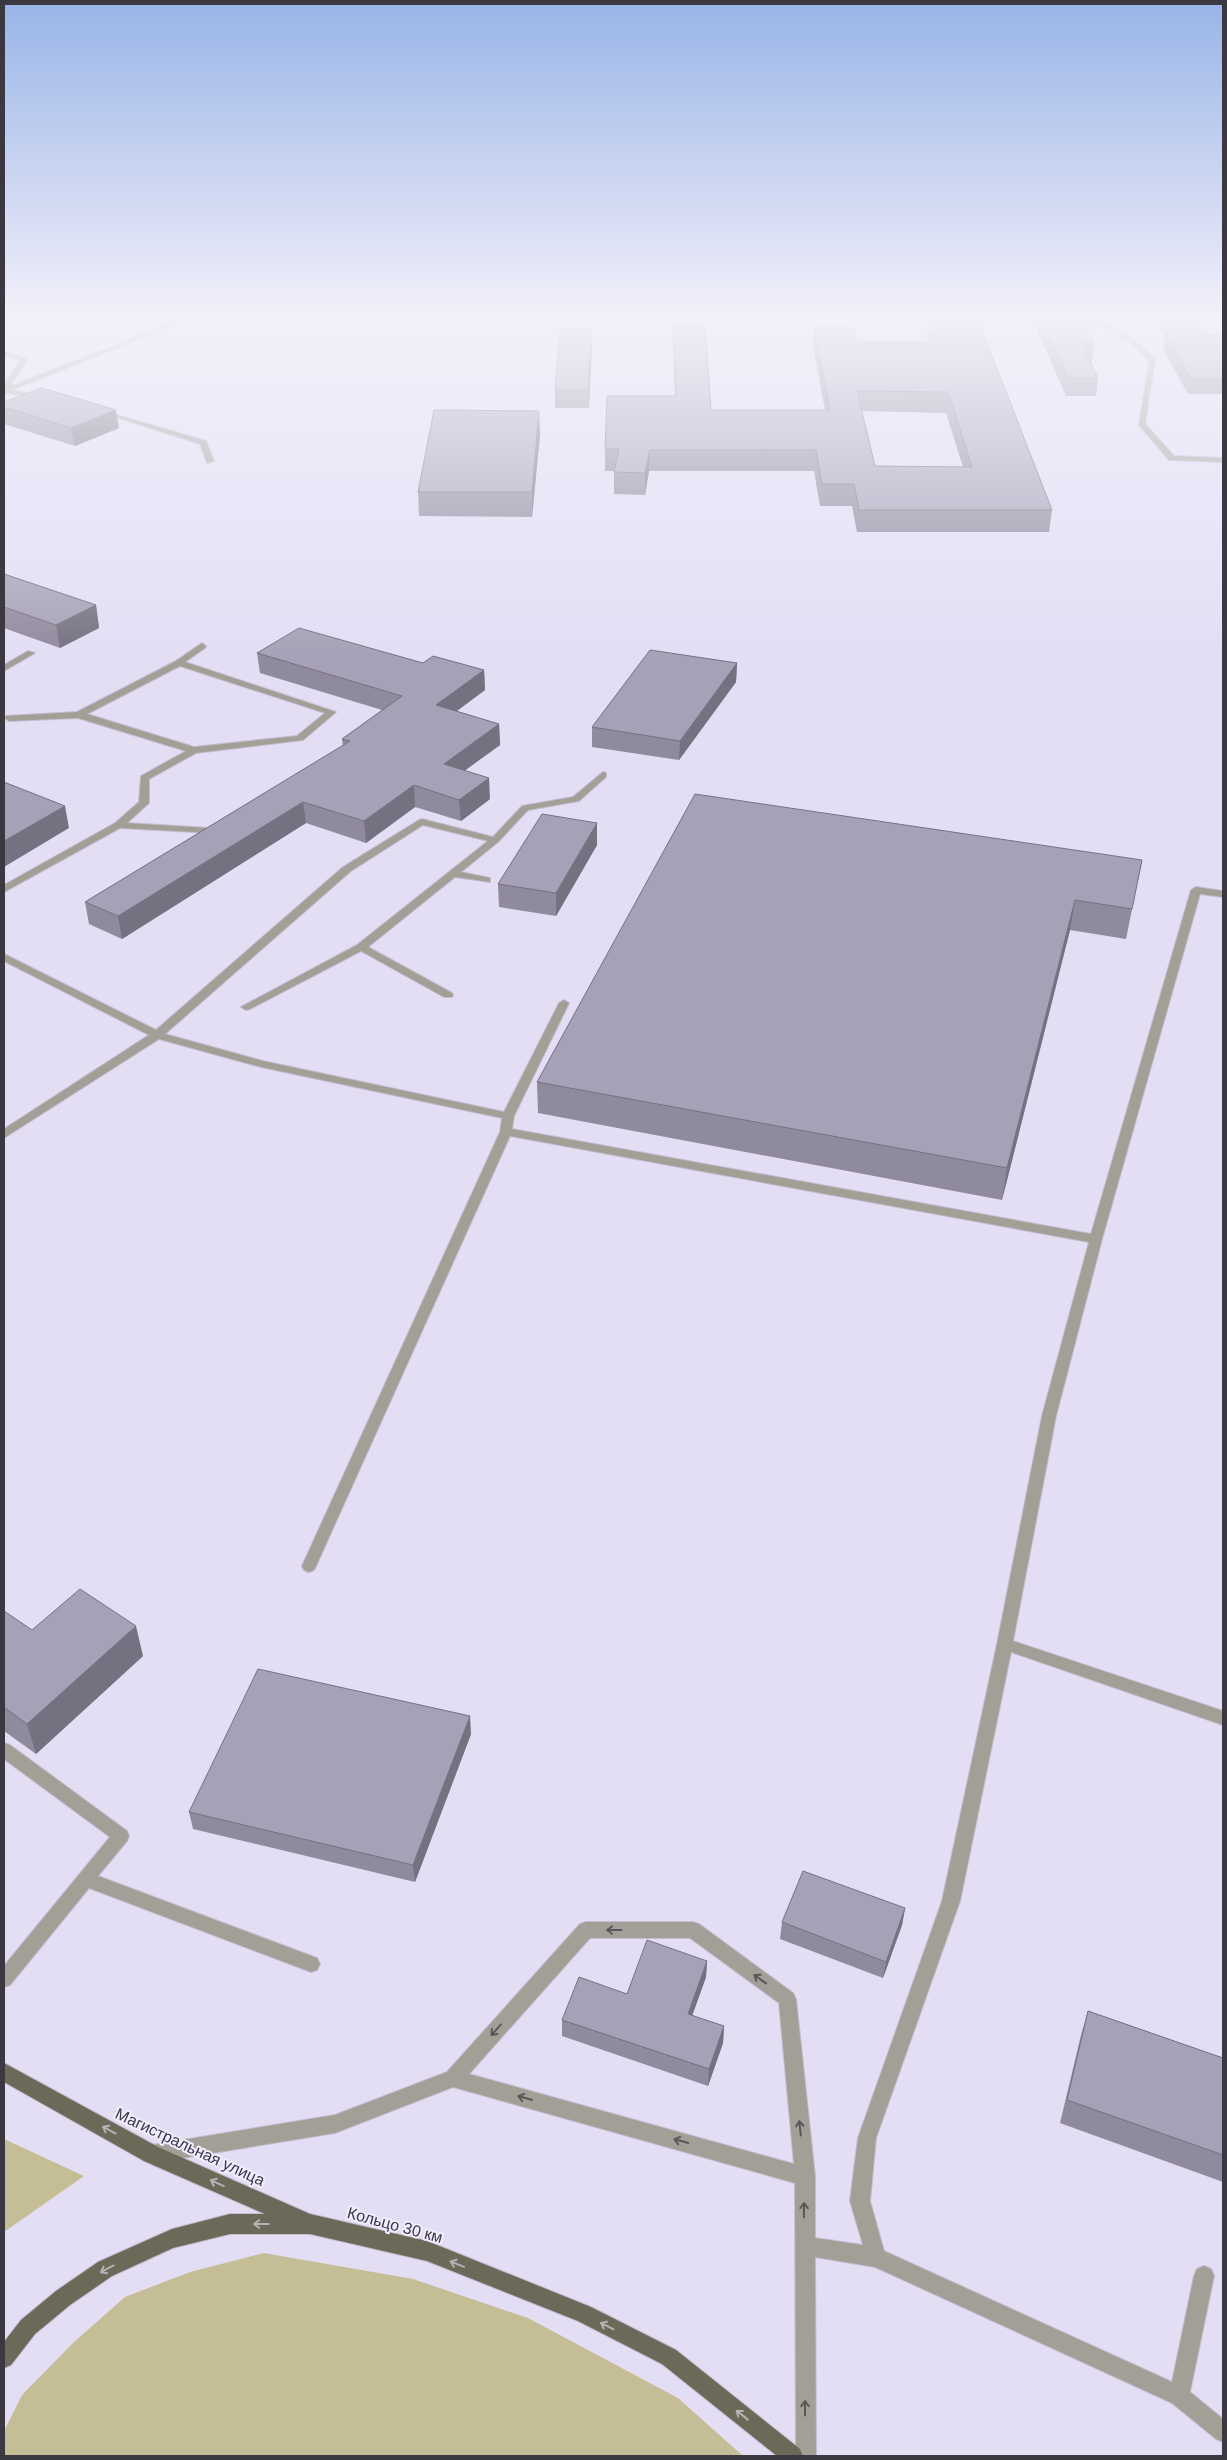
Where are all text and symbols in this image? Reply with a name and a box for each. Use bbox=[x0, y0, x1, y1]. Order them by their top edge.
one-way arrow bbox=[606, 1925, 622, 1935]
one-way arrow bbox=[754, 1974, 767, 1985]
one-way arrow bbox=[490, 2024, 502, 2037]
one-way arrow bbox=[517, 2092, 533, 2102]
street label: Магистральная улица bbox=[113, 2105, 267, 2189]
one-way arrow bbox=[795, 2120, 805, 2136]
one-way arrow bbox=[101, 2125, 116, 2135]
one-way arrow bbox=[673, 2136, 689, 2146]
one-way arrow bbox=[210, 2177, 225, 2187]
one-way arrow bbox=[800, 2202, 809, 2218]
street label: Кольцо 30 км bbox=[345, 2204, 445, 2246]
one-way arrow bbox=[253, 2219, 270, 2229]
one-way arrow bbox=[450, 2258, 465, 2268]
one-way arrow bbox=[100, 2265, 115, 2274]
one-way arrow bbox=[600, 2321, 615, 2330]
one-way arrow bbox=[800, 2400, 810, 2416]
one-way arrow bbox=[735, 2410, 748, 2421]

